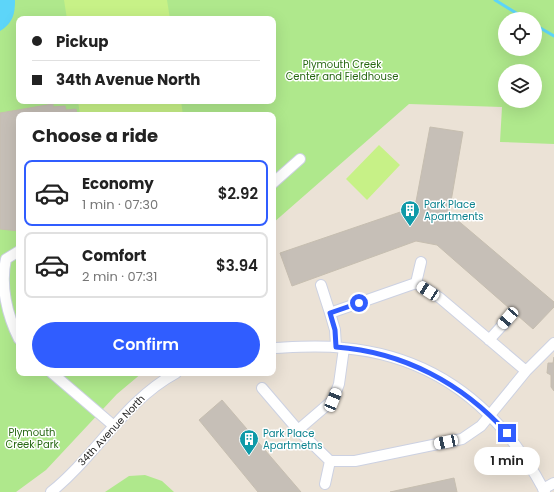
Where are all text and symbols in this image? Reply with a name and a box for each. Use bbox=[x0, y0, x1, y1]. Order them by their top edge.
map controls bbox=[498, 12, 542, 108]
button: locate bbox=[498, 12, 542, 56]
text: Pickup bbox=[56, 31, 108, 52]
park label: Plymouth Creek Center and Fieldhouse bbox=[286, 57, 398, 84]
button: layers bbox=[498, 64, 542, 108]
text: 34th Avenue North bbox=[56, 69, 200, 90]
text: Choose a ride bbox=[32, 123, 158, 148]
text: Economy bbox=[82, 173, 154, 194]
icon: car bbox=[34, 175, 70, 211]
text: $2.92 bbox=[218, 183, 258, 204]
text: 1 min · 07:30 bbox=[82, 195, 158, 214]
place label: Park Place Apartments bbox=[424, 197, 483, 224]
building icon: Park Place Apartments bbox=[399, 199, 421, 227]
text: Comfort bbox=[82, 245, 146, 266]
icon: car bbox=[34, 247, 70, 283]
text: $3.94 bbox=[216, 255, 258, 276]
text: 2 min · 07:31 bbox=[82, 267, 157, 286]
car bbox=[415, 279, 441, 303]
route start bbox=[350, 294, 368, 312]
car bbox=[496, 305, 520, 331]
button: Confirm bbox=[32, 322, 260, 368]
car bbox=[323, 387, 343, 413]
street label: 34th Avenue North bbox=[74, 391, 148, 469]
route end bbox=[498, 424, 516, 442]
park label: Plymouth Creek Park bbox=[5, 425, 59, 452]
place label: Park Place Apartmetns bbox=[263, 426, 322, 453]
building icon: Park Place Apartmetns bbox=[238, 428, 260, 456]
car bbox=[433, 434, 459, 450]
callout: 1 min bbox=[474, 447, 540, 475]
text: 1 min bbox=[490, 451, 524, 470]

